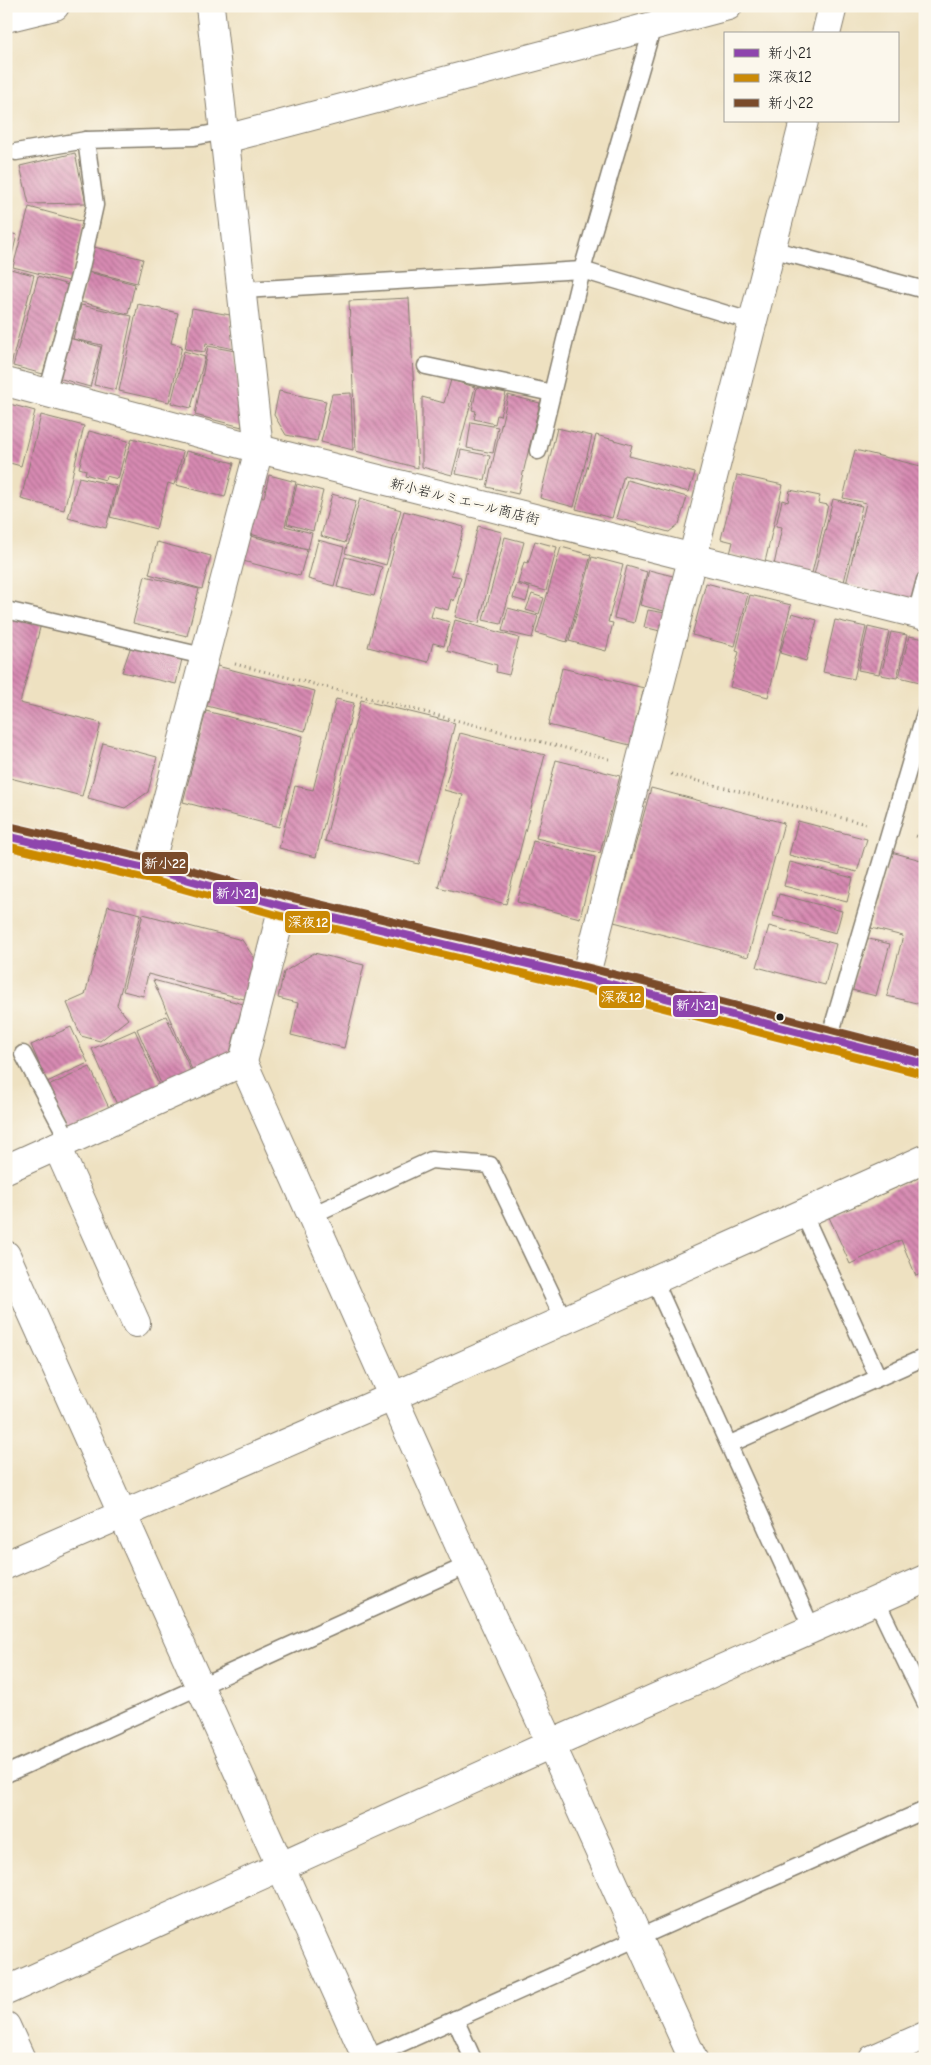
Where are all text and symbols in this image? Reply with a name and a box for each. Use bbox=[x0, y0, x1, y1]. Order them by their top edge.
legend bbox=[724, 32, 898, 122]
text: 新小21 bbox=[768, 44, 812, 62]
text: 深夜12 bbox=[768, 68, 812, 86]
text: 新小22 bbox=[768, 94, 814, 112]
street label: 新小岩ルミエール商店街 bbox=[389, 475, 541, 528]
line badge: 新小22 bbox=[141, 851, 189, 875]
text: 新小22 bbox=[144, 855, 186, 872]
line badge: 新小21 bbox=[212, 881, 259, 905]
text: 新小21 bbox=[216, 885, 256, 902]
line badge: 深夜12 bbox=[284, 910, 331, 934]
text: 深夜12 bbox=[288, 914, 328, 931]
line badge: 深夜12 bbox=[598, 985, 645, 1009]
text: 深夜12 bbox=[601, 989, 641, 1006]
line badge: 新小21 bbox=[672, 994, 719, 1018]
text: 新小21 bbox=[676, 997, 716, 1014]
unlabelled marker bbox=[775, 1012, 785, 1022]

